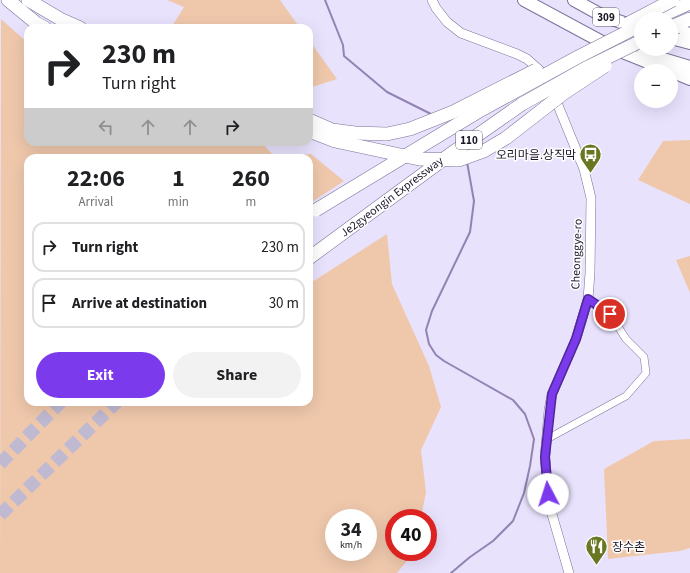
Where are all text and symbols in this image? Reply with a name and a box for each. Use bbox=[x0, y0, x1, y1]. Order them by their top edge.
road number: 309 bbox=[593, 8, 619, 26]
map controls bbox=[634, 12, 678, 108]
button: + bbox=[634, 12, 678, 56]
text: 230 m bbox=[102, 34, 176, 74]
icon: right bbox=[36, 40, 88, 92]
button: − bbox=[634, 64, 678, 108]
text: Turn right bbox=[102, 71, 176, 96]
icon: left bbox=[95, 116, 117, 138]
icon: ahead bbox=[137, 116, 159, 138]
icon: ahead bbox=[179, 116, 201, 138]
icon: right bbox=[221, 116, 243, 138]
road number: 110 bbox=[456, 131, 482, 149]
bus stop icon: 오리마을.상직막 bbox=[578, 142, 604, 175]
place label: 오리마을.상직막 bbox=[496, 147, 576, 164]
street label: Je2gyeongin Expressway bbox=[337, 152, 447, 241]
text: 22:06 bbox=[67, 161, 125, 196]
text: 1 bbox=[172, 161, 185, 196]
text: 260 bbox=[232, 161, 270, 196]
text: Arrival bbox=[78, 193, 113, 211]
text: min bbox=[168, 193, 189, 211]
text: m bbox=[246, 193, 256, 211]
street label: Cheonggye-ro bbox=[567, 218, 587, 290]
icon: right bbox=[38, 236, 60, 258]
text: Turn right bbox=[72, 237, 138, 258]
text: 230 m bbox=[261, 237, 299, 258]
icon: arrive bbox=[38, 292, 60, 314]
text: Arrive at destination bbox=[72, 293, 207, 314]
text: 30 m bbox=[269, 293, 299, 314]
pin bbox=[593, 297, 627, 331]
icon: arrive bbox=[599, 303, 621, 325]
button: Exit bbox=[36, 352, 165, 398]
button: Share bbox=[173, 352, 301, 398]
position arrow bbox=[527, 473, 569, 515]
speed limit sign: 40 bbox=[385, 509, 437, 561]
text: 34 bbox=[340, 516, 362, 544]
restaurant icon: 장수촌 bbox=[583, 534, 609, 567]
text: km/h bbox=[340, 538, 362, 552]
place label: 장수촌 bbox=[612, 539, 645, 556]

